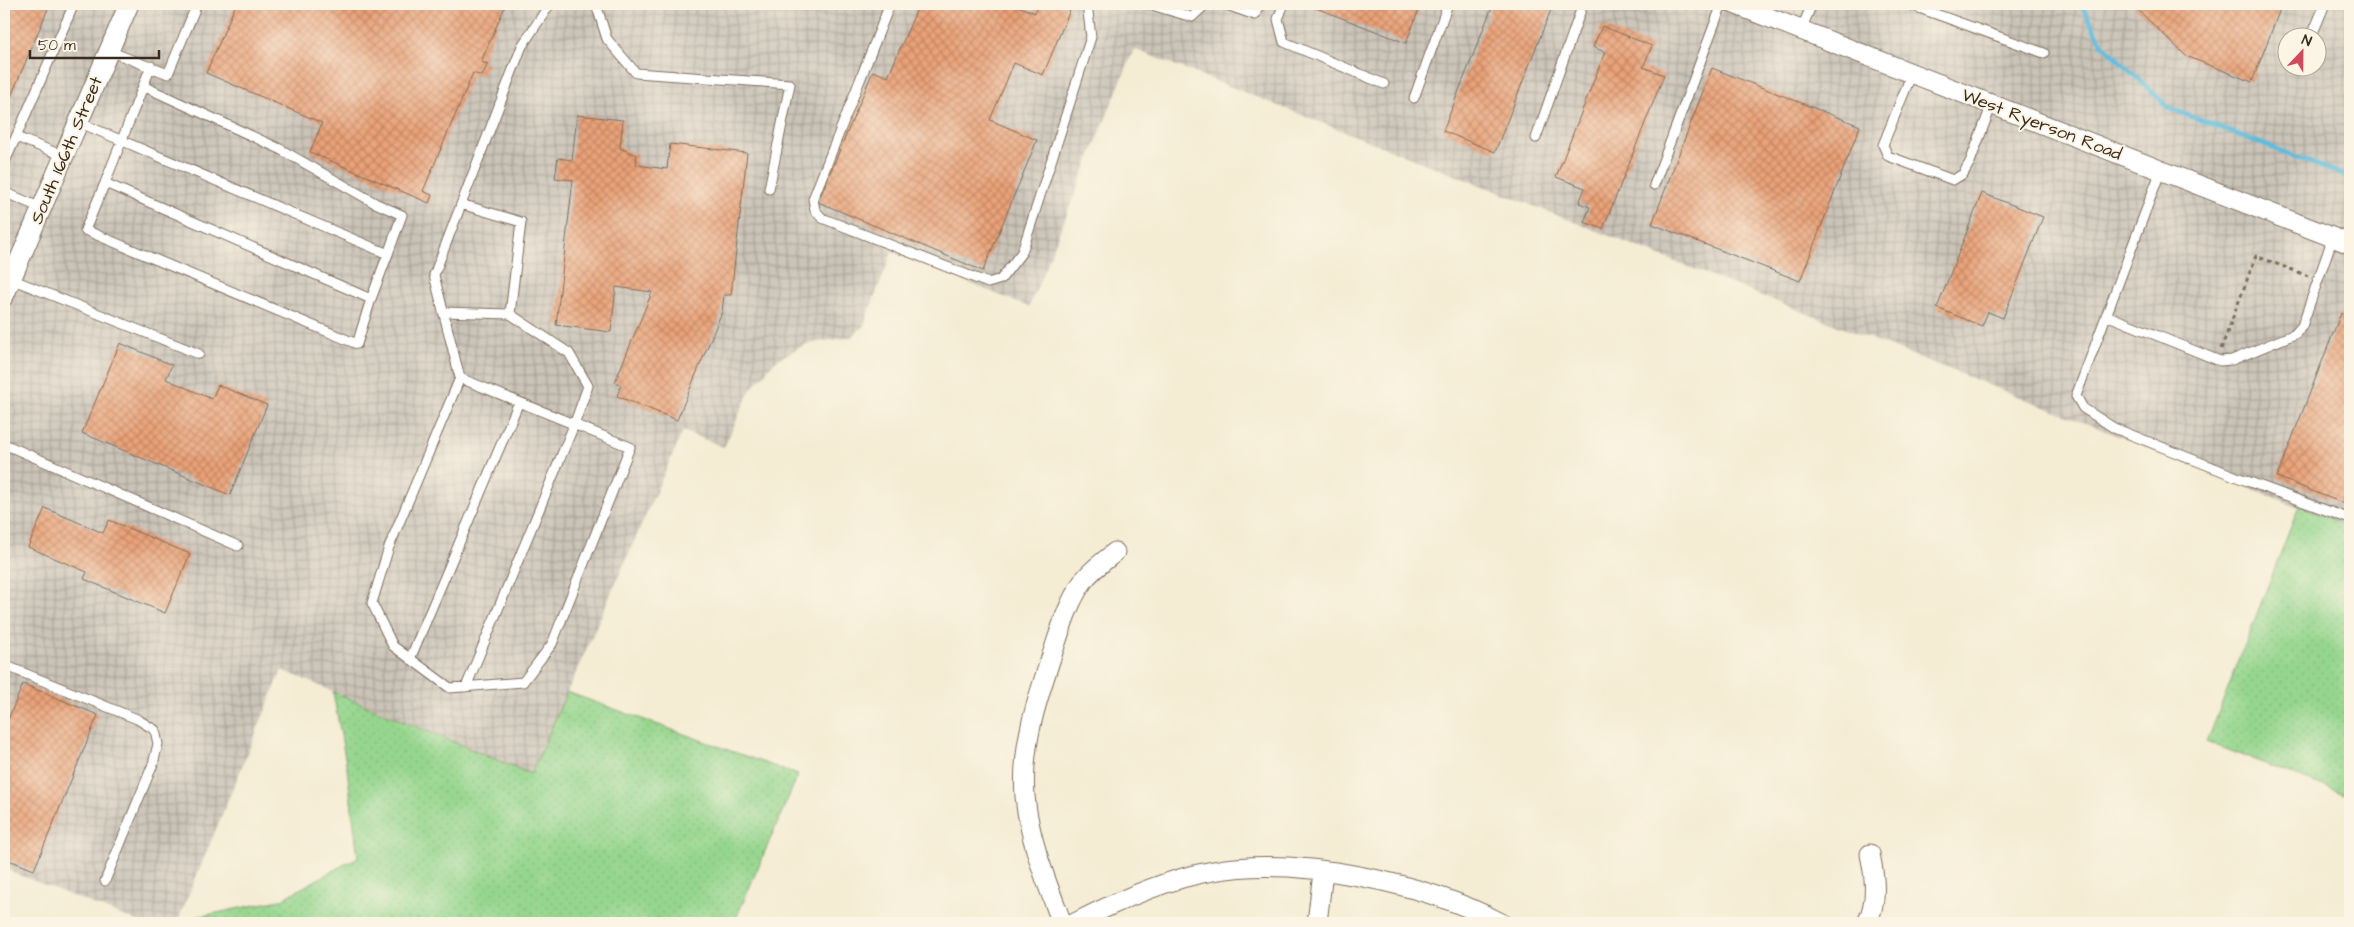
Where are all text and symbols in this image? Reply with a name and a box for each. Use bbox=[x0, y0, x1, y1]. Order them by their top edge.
scale bar bbox=[30, 28, 159, 60]
north arrow bbox=[2276, 28, 2326, 78]
text: N bbox=[2299, 30, 2315, 52]
text: 50 m bbox=[38, 35, 76, 56]
street label: South 166th Street bbox=[24, 72, 109, 228]
street label: West Ryerson Road bbox=[1958, 82, 2125, 167]

